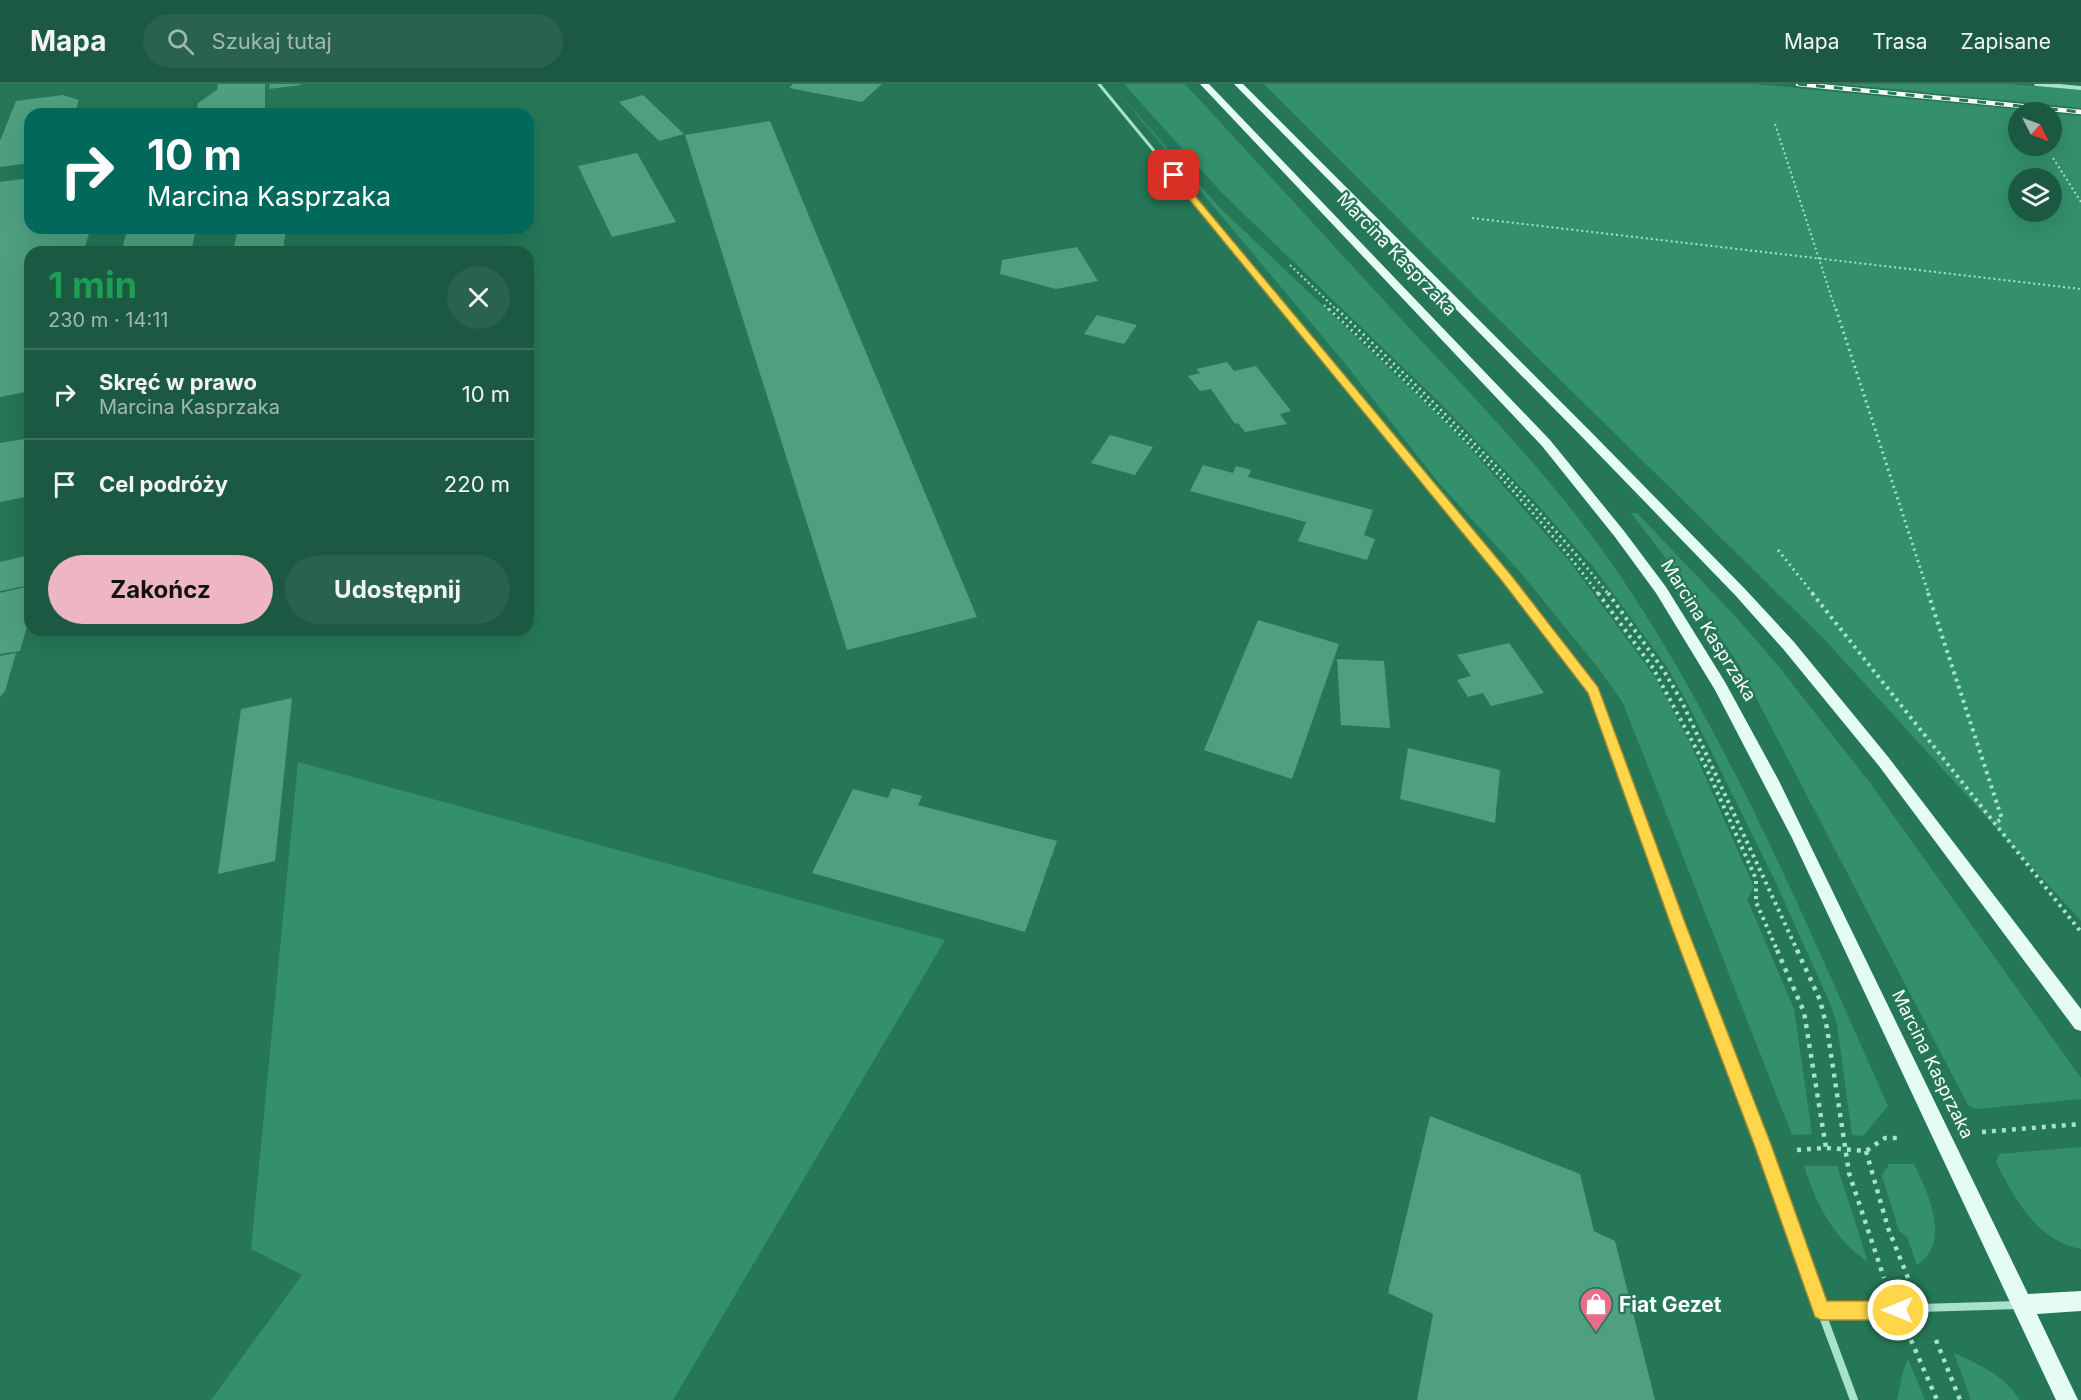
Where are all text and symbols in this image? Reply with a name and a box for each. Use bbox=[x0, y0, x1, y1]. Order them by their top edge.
search box bbox=[143, 14, 563, 68]
text: Mapa bbox=[30, 24, 107, 58]
icon: search bbox=[164, 25, 197, 58]
text: Szukaj tutaj bbox=[212, 28, 332, 54]
text: Mapa bbox=[1784, 29, 1840, 54]
text: Trasa bbox=[1873, 29, 1928, 54]
text: Zapisane bbox=[1961, 29, 2051, 54]
north arrow bbox=[2008, 102, 2062, 156]
map controls bbox=[2008, 102, 2062, 222]
text: 10 m bbox=[147, 129, 242, 180]
icon: right bbox=[48, 132, 126, 210]
pin bbox=[1148, 149, 1199, 200]
icon: arrive bbox=[1157, 158, 1190, 191]
button: layers bbox=[2008, 168, 2062, 222]
text: Marcina Kasprzaka bbox=[147, 180, 391, 213]
street label: Marcina Kasprzaka bbox=[1333, 188, 1461, 320]
text: 1 min bbox=[48, 263, 137, 307]
button: close bbox=[447, 266, 510, 329]
text: 230 m · 14:11 bbox=[48, 308, 168, 332]
text: Skręć w prawo bbox=[99, 369, 257, 395]
icon: right bbox=[48, 378, 81, 411]
text: 10 m bbox=[462, 381, 510, 407]
text: Marcina Kasprzaka bbox=[99, 395, 280, 419]
icon: arrive bbox=[48, 468, 81, 501]
text: Cel podróży bbox=[99, 471, 228, 497]
text: 220 m bbox=[444, 471, 510, 497]
button: Zakończ bbox=[48, 555, 273, 624]
button: Udostępnij bbox=[285, 555, 510, 624]
street label: Marcina Kasprzaka bbox=[1657, 555, 1761, 705]
street label: Marcina Kasprzaka bbox=[1888, 986, 1978, 1142]
position arrow bbox=[1866, 1278, 1930, 1342]
shop icon: Fiat Gezet bbox=[1578, 1286, 1614, 1333]
place label: Fiat Gezet bbox=[1619, 1292, 1722, 1317]

